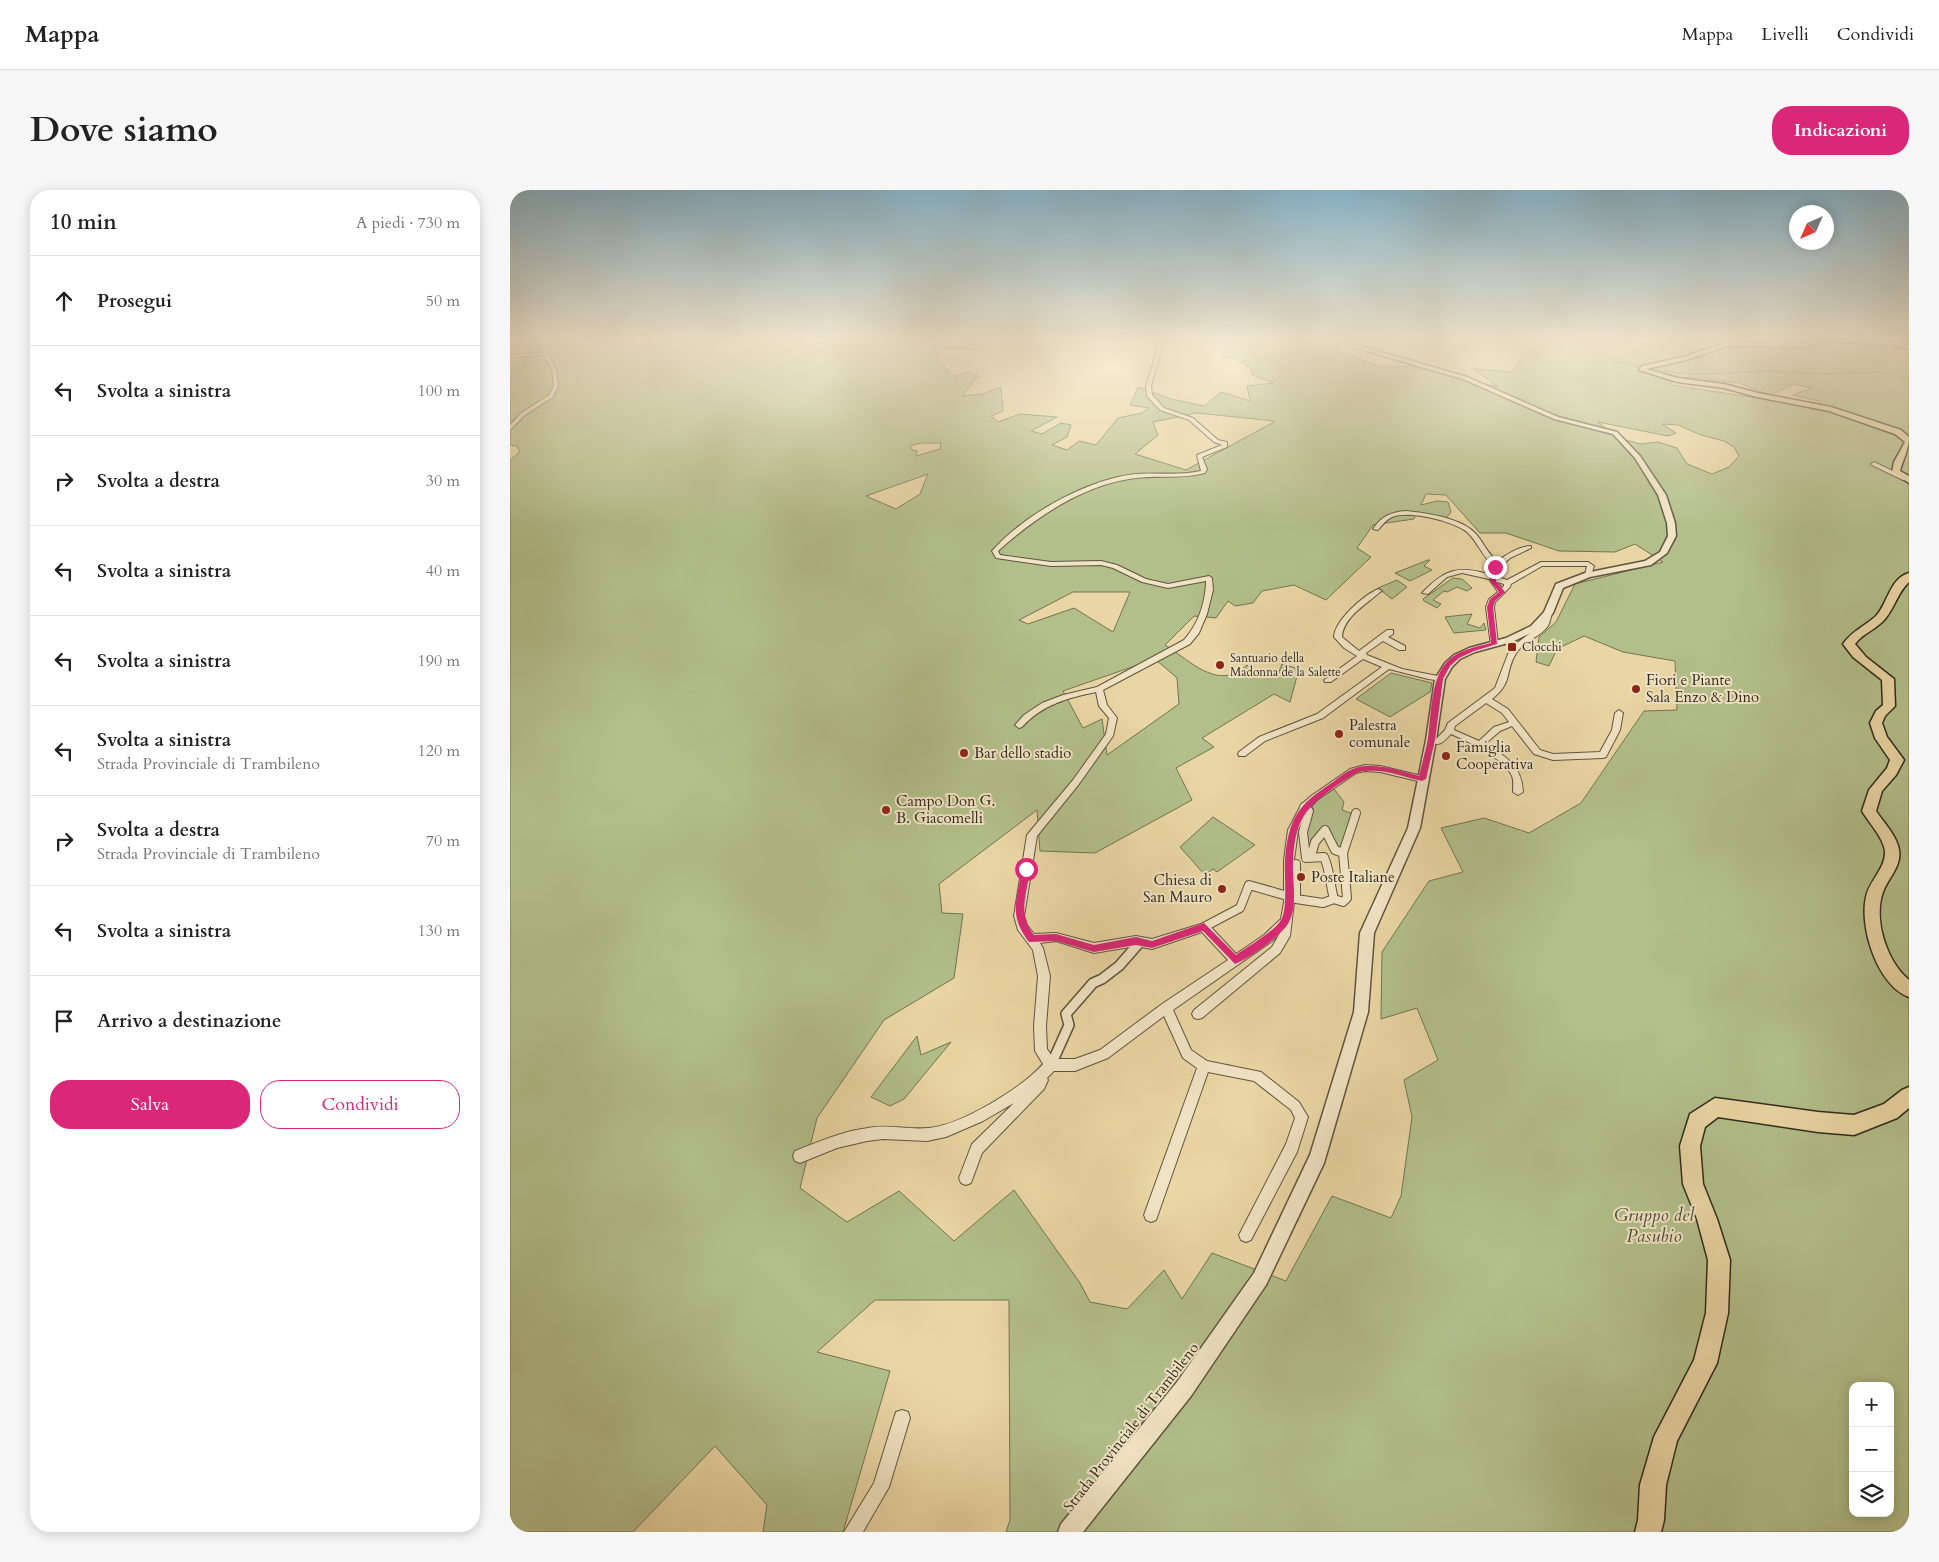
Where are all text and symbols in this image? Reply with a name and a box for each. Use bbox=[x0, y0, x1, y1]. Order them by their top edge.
text: Mappa bbox=[25, 18, 99, 51]
text: Mappa bbox=[1682, 22, 1733, 47]
text: Livelli bbox=[1761, 22, 1809, 47]
text: Condividi bbox=[1837, 22, 1914, 47]
text: Dove siamo bbox=[30, 106, 218, 154]
button: Indicazioni bbox=[1772, 106, 1909, 155]
north arrow bbox=[1789, 205, 1834, 250]
text: 10 min bbox=[50, 208, 117, 237]
text: A piedi · 730 m bbox=[356, 212, 460, 234]
icon: ahead bbox=[50, 287, 78, 315]
text: Prosegui bbox=[97, 288, 172, 314]
text: 50 m bbox=[426, 290, 460, 312]
icon: left bbox=[50, 377, 78, 405]
text: Svolta a sinistra bbox=[97, 378, 231, 404]
text: 100 m bbox=[418, 380, 460, 402]
icon: right bbox=[50, 467, 78, 495]
text: Svolta a destra bbox=[97, 468, 220, 494]
text: 30 m bbox=[426, 470, 460, 492]
route end bbox=[1484, 556, 1507, 579]
icon: left bbox=[50, 557, 78, 585]
text: Svolta a sinistra bbox=[97, 558, 231, 584]
text: 40 m bbox=[426, 560, 460, 582]
place label: Clocchi bbox=[1522, 639, 1562, 655]
marker: Clocchi bbox=[1506, 641, 1518, 653]
icon: left bbox=[50, 647, 78, 675]
text: Svolta a sinistra bbox=[97, 648, 231, 674]
text: 190 m bbox=[418, 650, 460, 672]
place label: Santuario della Madonna de la Salette bbox=[1230, 650, 1341, 680]
marker: Santuario della Madonna de la Salette bbox=[1214, 659, 1226, 671]
place label: Fiori e Piante Sala Enzo & Dino bbox=[1646, 670, 1759, 707]
marker: Fiori e Piante Sala Enzo & Dino bbox=[1630, 683, 1642, 695]
place label: Palestra comunale bbox=[1349, 715, 1411, 752]
text: Svolta a sinistra bbox=[97, 727, 231, 753]
marker: Palestra comunale bbox=[1333, 728, 1345, 740]
icon: left bbox=[50, 737, 78, 765]
place label: Famiglia Cooperativa bbox=[1456, 737, 1534, 774]
text: 120 m bbox=[418, 740, 460, 762]
place label: Bar dello stadio bbox=[974, 743, 1071, 763]
marker: Bar dello stadio bbox=[958, 747, 970, 759]
marker: Famiglia Cooperativa bbox=[1440, 750, 1452, 762]
text: Strada Provinciale di Trambileno bbox=[97, 753, 320, 775]
place label: Campo Don G. B. Giacomelli bbox=[896, 791, 995, 828]
marker: Campo Don G. B. Giacomelli bbox=[880, 804, 892, 816]
text: Svolta a destra bbox=[97, 817, 220, 843]
icon: right bbox=[50, 827, 78, 855]
text: 70 m bbox=[426, 830, 460, 852]
text: Strada Provinciale di Trambileno bbox=[97, 843, 320, 865]
route start bbox=[1015, 858, 1038, 881]
place label: Poste Italiane bbox=[1311, 867, 1395, 887]
place label: Chiesa di San Mauro bbox=[1143, 870, 1212, 907]
marker: Poste Italiane bbox=[1295, 871, 1307, 883]
marker: Chiesa di San Mauro bbox=[1216, 883, 1228, 895]
icon: left bbox=[50, 917, 78, 945]
text: Svolta a sinistra bbox=[97, 918, 231, 944]
text: 130 m bbox=[418, 920, 460, 942]
icon: arrive bbox=[50, 1007, 78, 1035]
text: Arrivo a destinazione bbox=[97, 1008, 281, 1034]
button: Salva bbox=[50, 1080, 250, 1129]
button: Condividi bbox=[260, 1080, 460, 1129]
park label: Gruppo del Pasubio bbox=[1614, 1203, 1695, 1249]
street label: Strada Provinciale di Trambileno bbox=[1059, 1338, 1203, 1516]
map controls bbox=[1849, 1382, 1894, 1517]
button: + bbox=[1849, 1382, 1894, 1427]
button: − bbox=[1849, 1427, 1894, 1472]
button: layers bbox=[1849, 1472, 1894, 1517]

